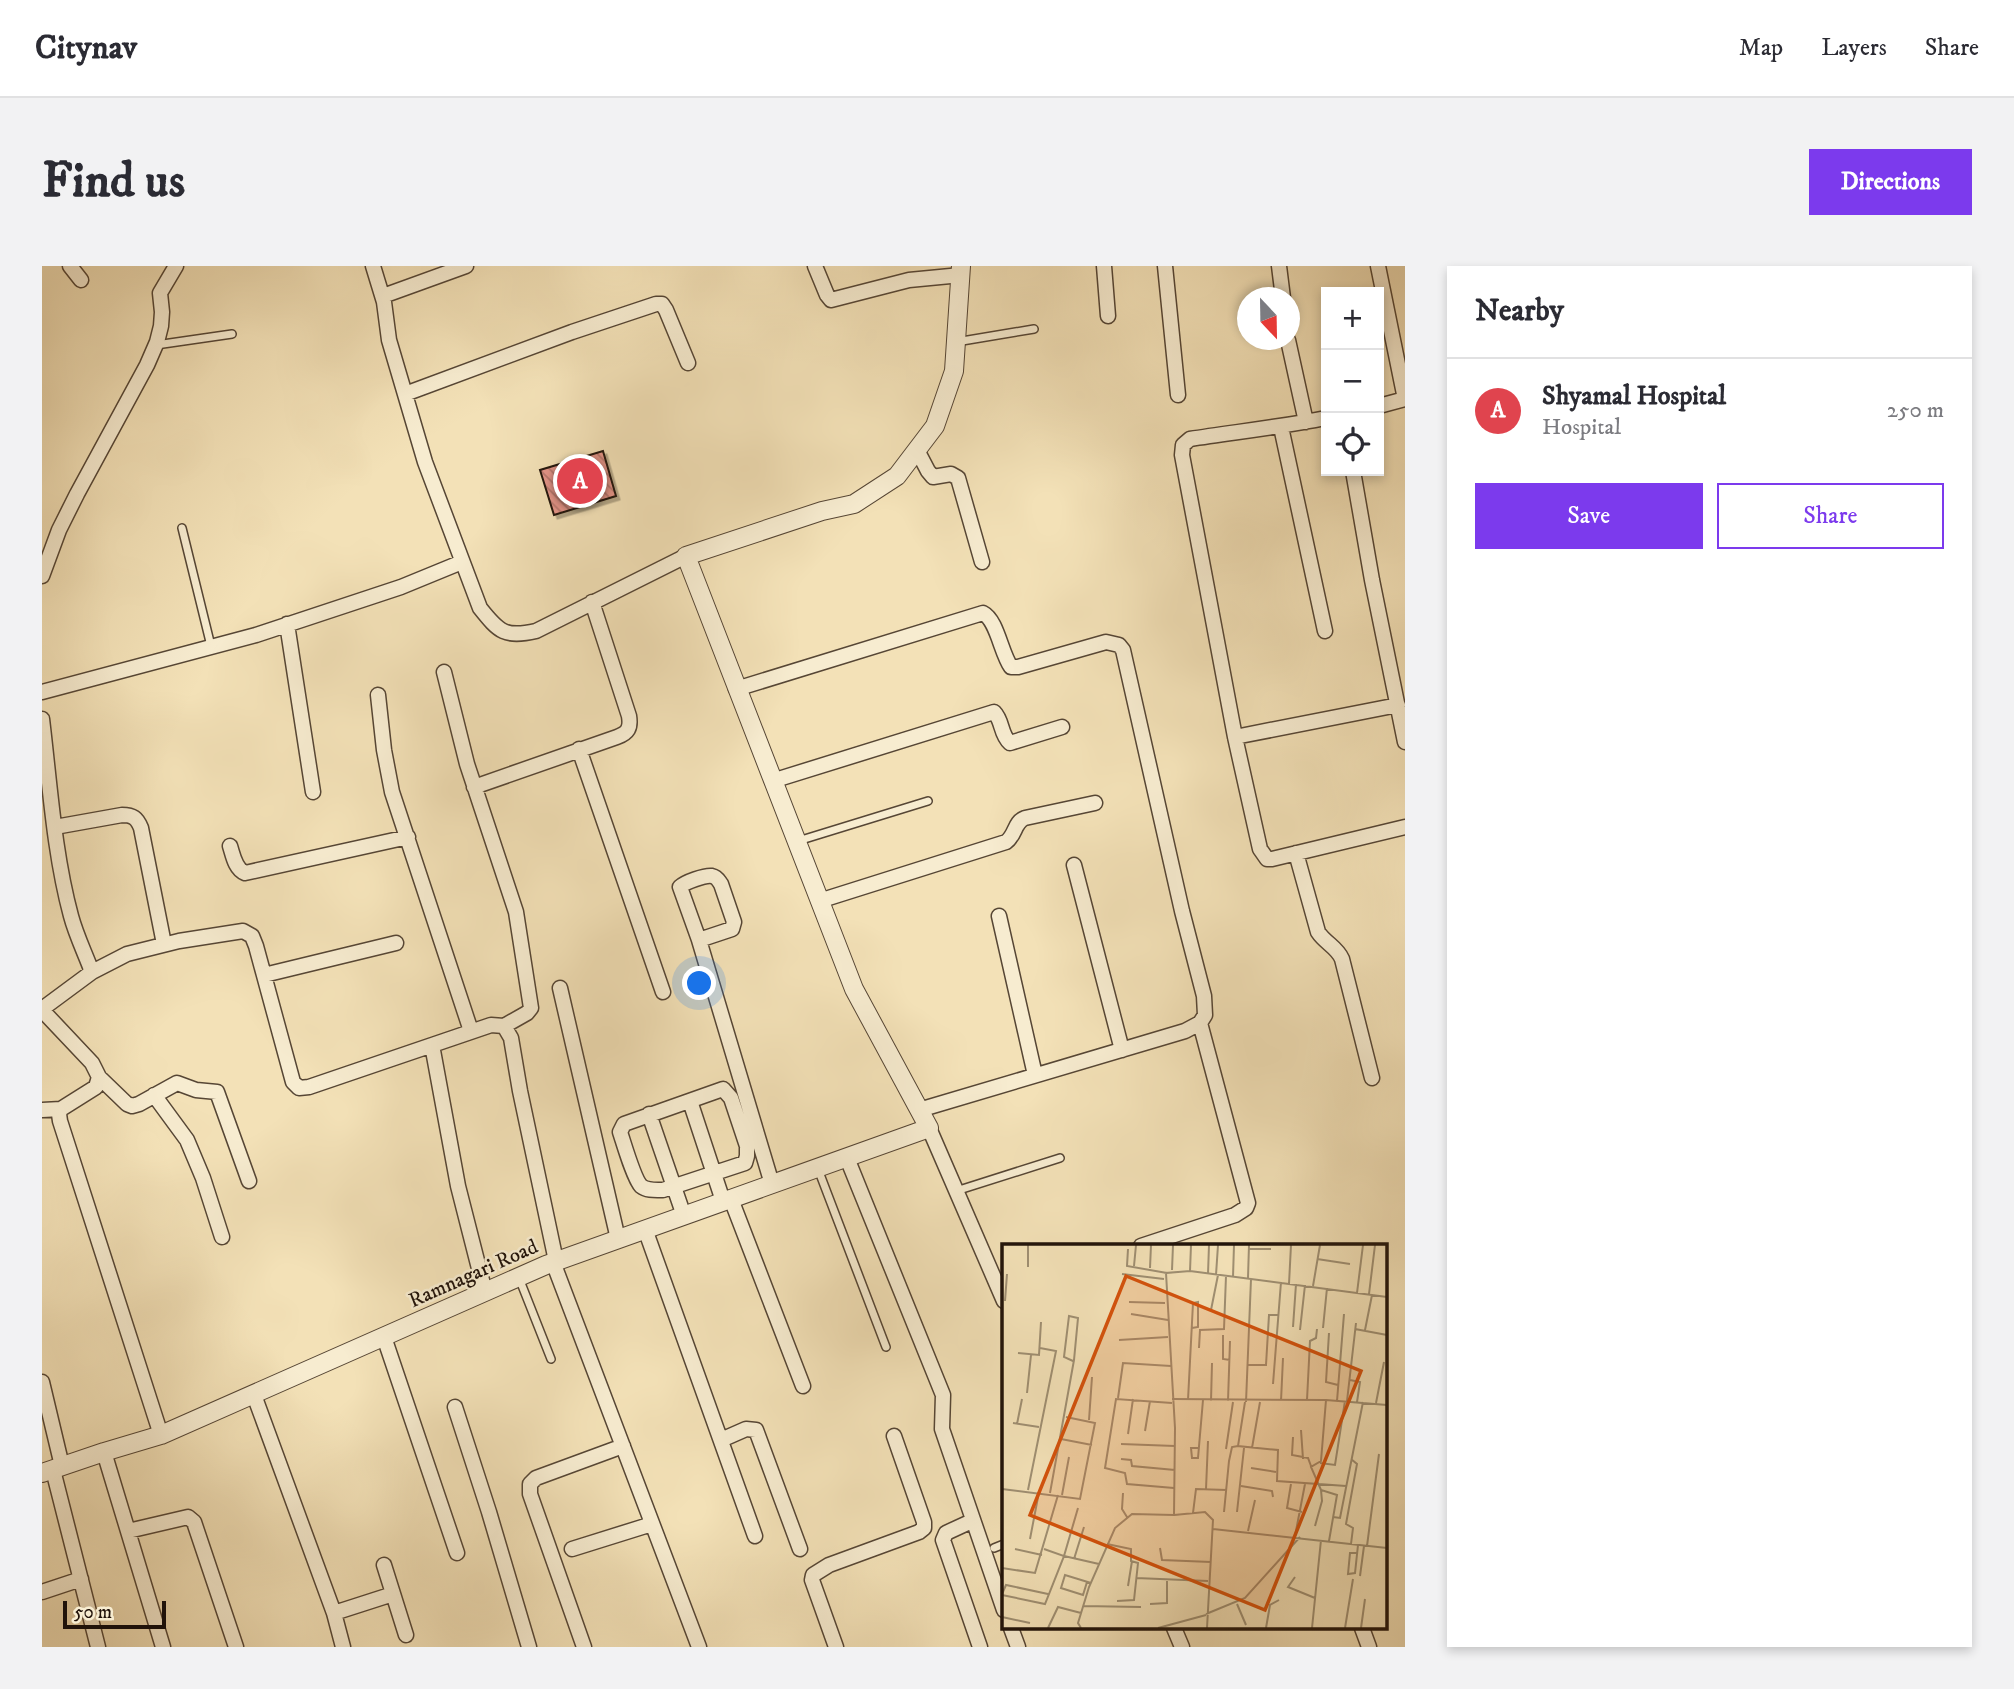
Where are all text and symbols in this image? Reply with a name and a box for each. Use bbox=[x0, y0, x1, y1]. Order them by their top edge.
text: Citynav bbox=[35, 28, 137, 69]
text: Map bbox=[1739, 33, 1783, 63]
text: Layers bbox=[1821, 33, 1887, 63]
text: Share bbox=[1925, 33, 1979, 63]
button: Directions bbox=[1809, 149, 1972, 215]
text: Find us bbox=[42, 151, 185, 213]
north arrow bbox=[1237, 287, 1300, 350]
map controls bbox=[1321, 287, 1384, 476]
button: + bbox=[1321, 287, 1384, 350]
text: Nearby bbox=[1475, 293, 1564, 330]
button: − bbox=[1321, 350, 1384, 413]
text: Shyamal Hospital bbox=[1542, 380, 1726, 413]
text: A bbox=[1491, 396, 1505, 425]
text: 250 m bbox=[1887, 396, 1944, 425]
button: locate bbox=[1321, 413, 1384, 476]
text: Hospital bbox=[1542, 413, 1621, 442]
pin: A bbox=[557, 455, 603, 507]
button: Save bbox=[1475, 483, 1703, 549]
button: Share bbox=[1717, 483, 1944, 549]
your location bbox=[682, 966, 716, 1000]
street label: Ramnagari Road bbox=[405, 1234, 543, 1314]
inset map bbox=[1002, 1244, 1388, 1630]
scale bar bbox=[63, 1598, 166, 1630]
text: 50 m bbox=[74, 1601, 112, 1624]

